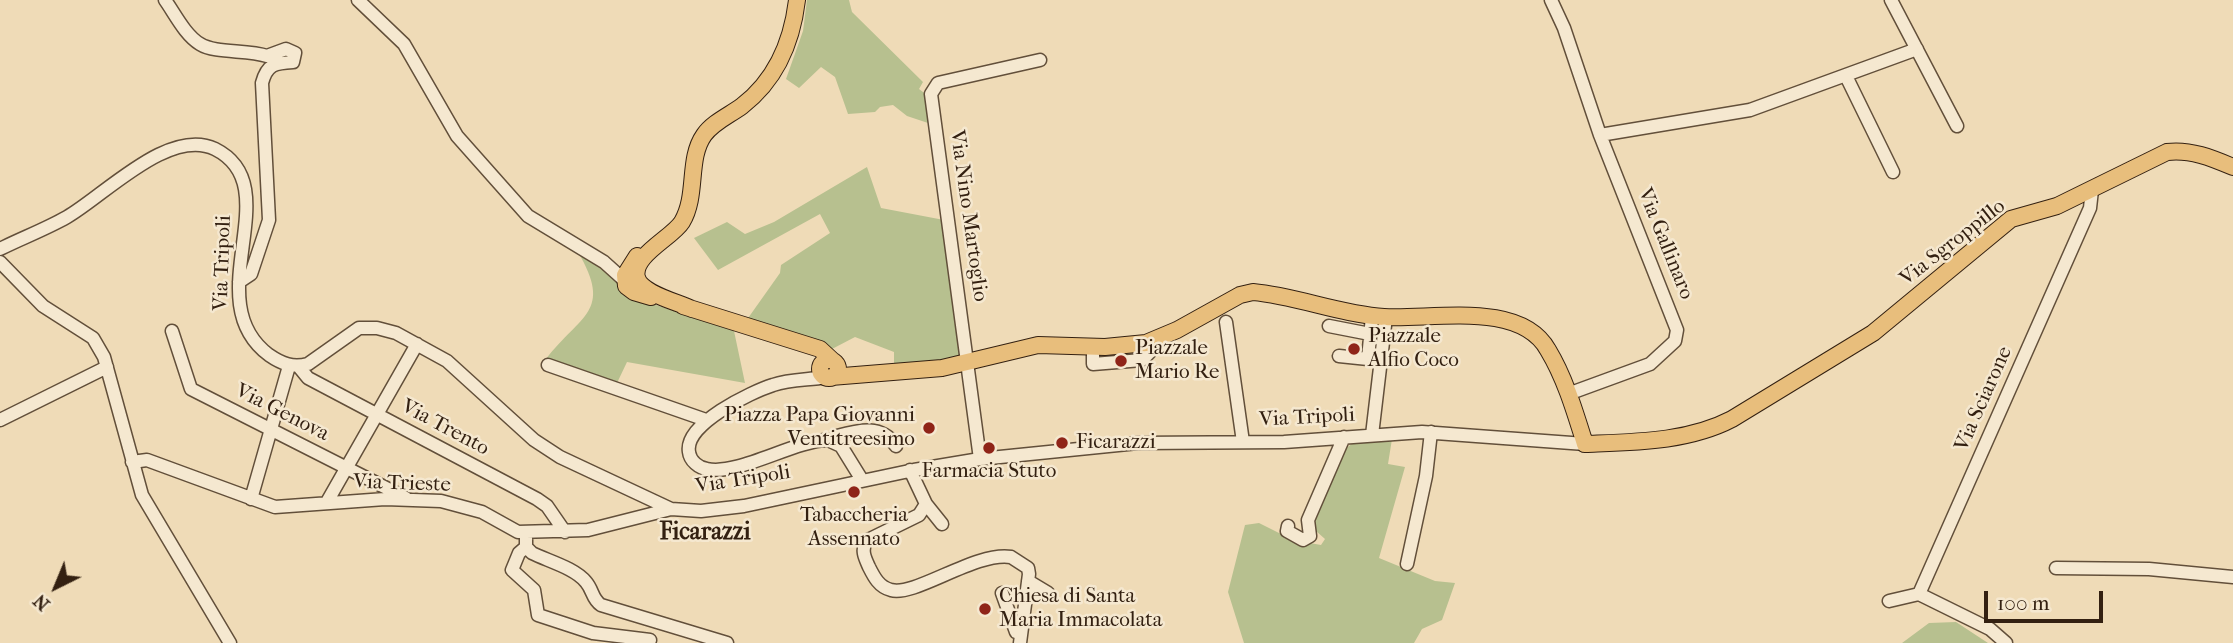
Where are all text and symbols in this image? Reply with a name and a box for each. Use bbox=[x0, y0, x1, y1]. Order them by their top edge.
street label: Via Nino Martoglio bbox=[943, 129, 993, 303]
street label: Via Gallinaro bbox=[1631, 185, 1699, 303]
street label: Via Sgroppillo bbox=[1895, 194, 2011, 292]
street label: Via Tripoli bbox=[209, 215, 237, 311]
place label: Piazzale Alfio Coco bbox=[1368, 324, 1459, 374]
place label: Piazzale Mario Re bbox=[1135, 336, 1219, 386]
marker: Piazzale Alfio Coco bbox=[1346, 341, 1362, 357]
street label: Via Sciarone bbox=[1950, 343, 2018, 455]
marker: Piazzale Mario Re bbox=[1113, 353, 1129, 369]
street label: Via Genova bbox=[231, 379, 333, 447]
street label: Via Trento bbox=[397, 394, 493, 462]
place label: Piazza Papa Giovanni Ventitreesimo bbox=[724, 403, 915, 453]
street label: Via Tripoli bbox=[1259, 403, 1355, 433]
marker: Piazza Papa Giovanni Ventitreesimo bbox=[921, 420, 937, 436]
place label: Ficarazzi bbox=[1076, 430, 1156, 456]
marker: Ficarazzi bbox=[1054, 435, 1070, 451]
marker: Farmacia Stuto bbox=[981, 440, 997, 456]
place label: Farmacia Stuto bbox=[922, 459, 1056, 485]
street label: Via Tripoli bbox=[694, 460, 792, 500]
street label: Via Trieste bbox=[353, 470, 451, 498]
marker: Tabaccheria Assennato bbox=[846, 484, 862, 500]
place label: Tabaccheria Assennato bbox=[800, 503, 908, 553]
district label: Ficarazzi bbox=[659, 519, 751, 547]
north arrow bbox=[21, 552, 91, 622]
scale bar bbox=[1988, 576, 2107, 620]
place label: Chiesa di Santa Maria Immacolata bbox=[999, 584, 1163, 634]
text: N bbox=[29, 589, 54, 615]
text: 100 m bbox=[1997, 591, 2050, 615]
marker: Chiesa di Santa Maria Immacolata bbox=[977, 601, 993, 617]

